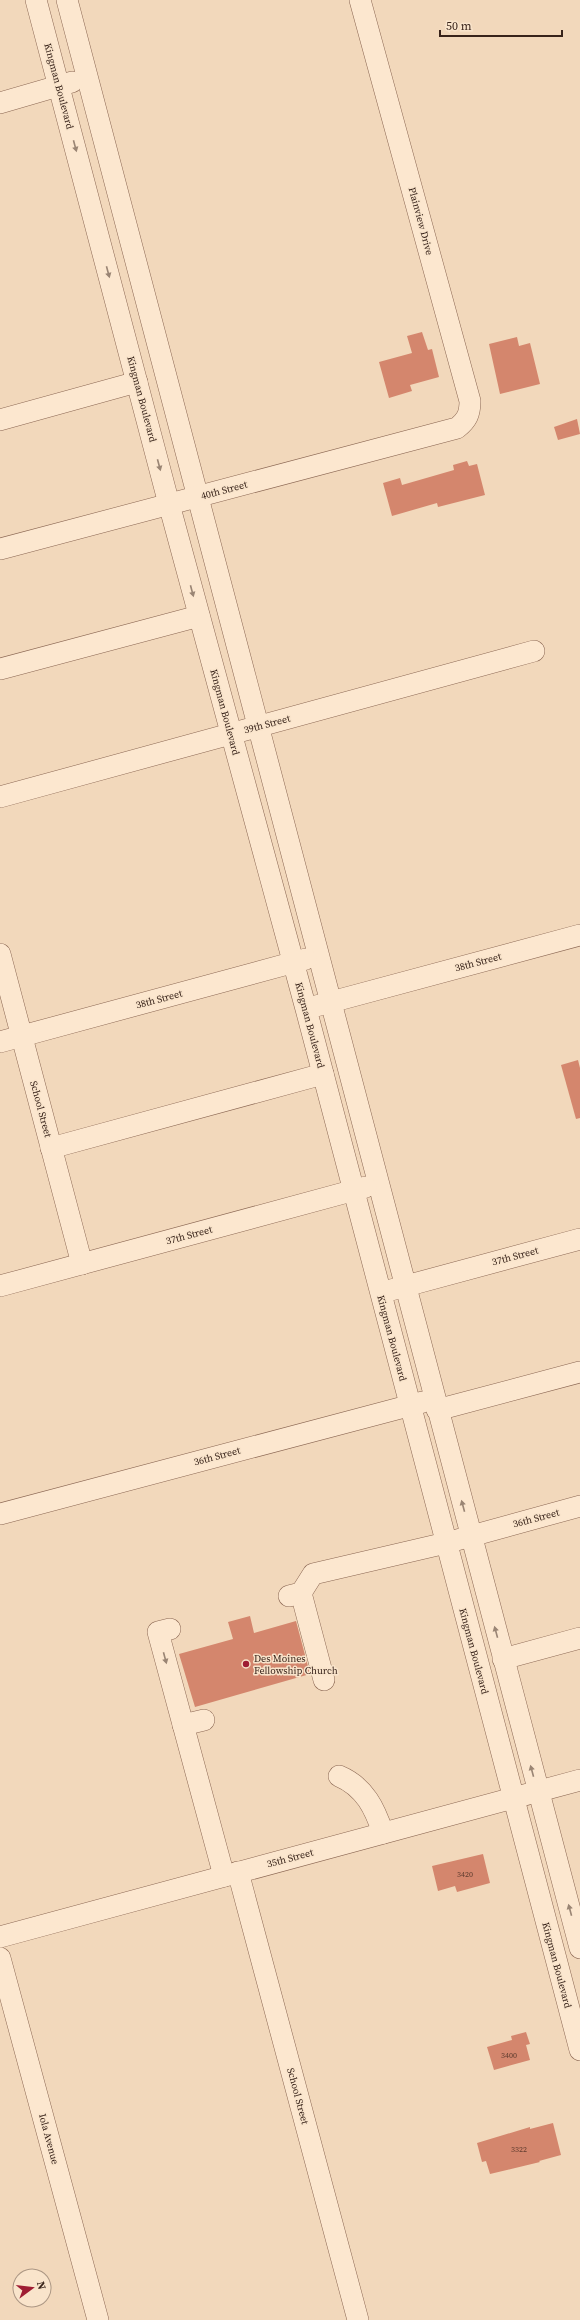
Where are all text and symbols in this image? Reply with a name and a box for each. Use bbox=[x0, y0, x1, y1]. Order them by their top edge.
scale bar bbox=[440, 12, 562, 38]
text: 50 m bbox=[446, 18, 472, 34]
street label: Kingman Boulevard bbox=[41, 42, 77, 131]
one-way arrow bbox=[72, 140, 78, 152]
street label: Plainview Drive bbox=[406, 186, 436, 256]
one-way arrow bbox=[105, 266, 111, 278]
street label: Kingman Boulevard bbox=[124, 355, 160, 444]
one-way arrow bbox=[156, 459, 162, 471]
street label: 40th Street bbox=[199, 477, 249, 502]
one-way arrow bbox=[190, 584, 196, 597]
street label: Kingman Boulevard bbox=[207, 668, 243, 757]
street label: 39th Street bbox=[242, 711, 292, 736]
street label: 38th Street bbox=[453, 949, 503, 974]
street label: Kingman Boulevard bbox=[292, 981, 328, 1070]
street label: 38th Street bbox=[134, 986, 184, 1011]
street label: School Street bbox=[27, 1079, 55, 1139]
street label: 37th Street bbox=[164, 1222, 214, 1247]
street label: 37th Street bbox=[490, 1243, 540, 1268]
street label: Kingman Boulevard bbox=[374, 1294, 410, 1383]
street label: 36th Street bbox=[192, 1443, 242, 1468]
one-way arrow bbox=[459, 1500, 465, 1512]
street label: 36th Street bbox=[511, 1505, 561, 1530]
street label: Kingman Boulevard bbox=[456, 1607, 492, 1696]
one-way arrow bbox=[492, 1626, 498, 1638]
one-way arrow bbox=[162, 1652, 168, 1664]
place label: Des Moines Fellowship Church bbox=[254, 1652, 338, 1677]
marker: Des Moines Fellowship Church bbox=[241, 1659, 251, 1669]
one-way arrow bbox=[529, 1765, 535, 1777]
street label: 35th Street bbox=[265, 1845, 315, 1870]
house number: 3420 bbox=[457, 1869, 473, 1880]
one-way arrow bbox=[567, 1904, 573, 1916]
street label: Kingman Boulevard bbox=[539, 1921, 575, 2010]
house number: 3400 bbox=[501, 2050, 517, 2061]
street label: School Street bbox=[284, 2066, 312, 2126]
street label: Iola Avenue bbox=[36, 2112, 62, 2166]
house number: 3322 bbox=[511, 2144, 527, 2155]
north arrow bbox=[12, 2268, 52, 2308]
text: N bbox=[33, 2280, 49, 2291]

